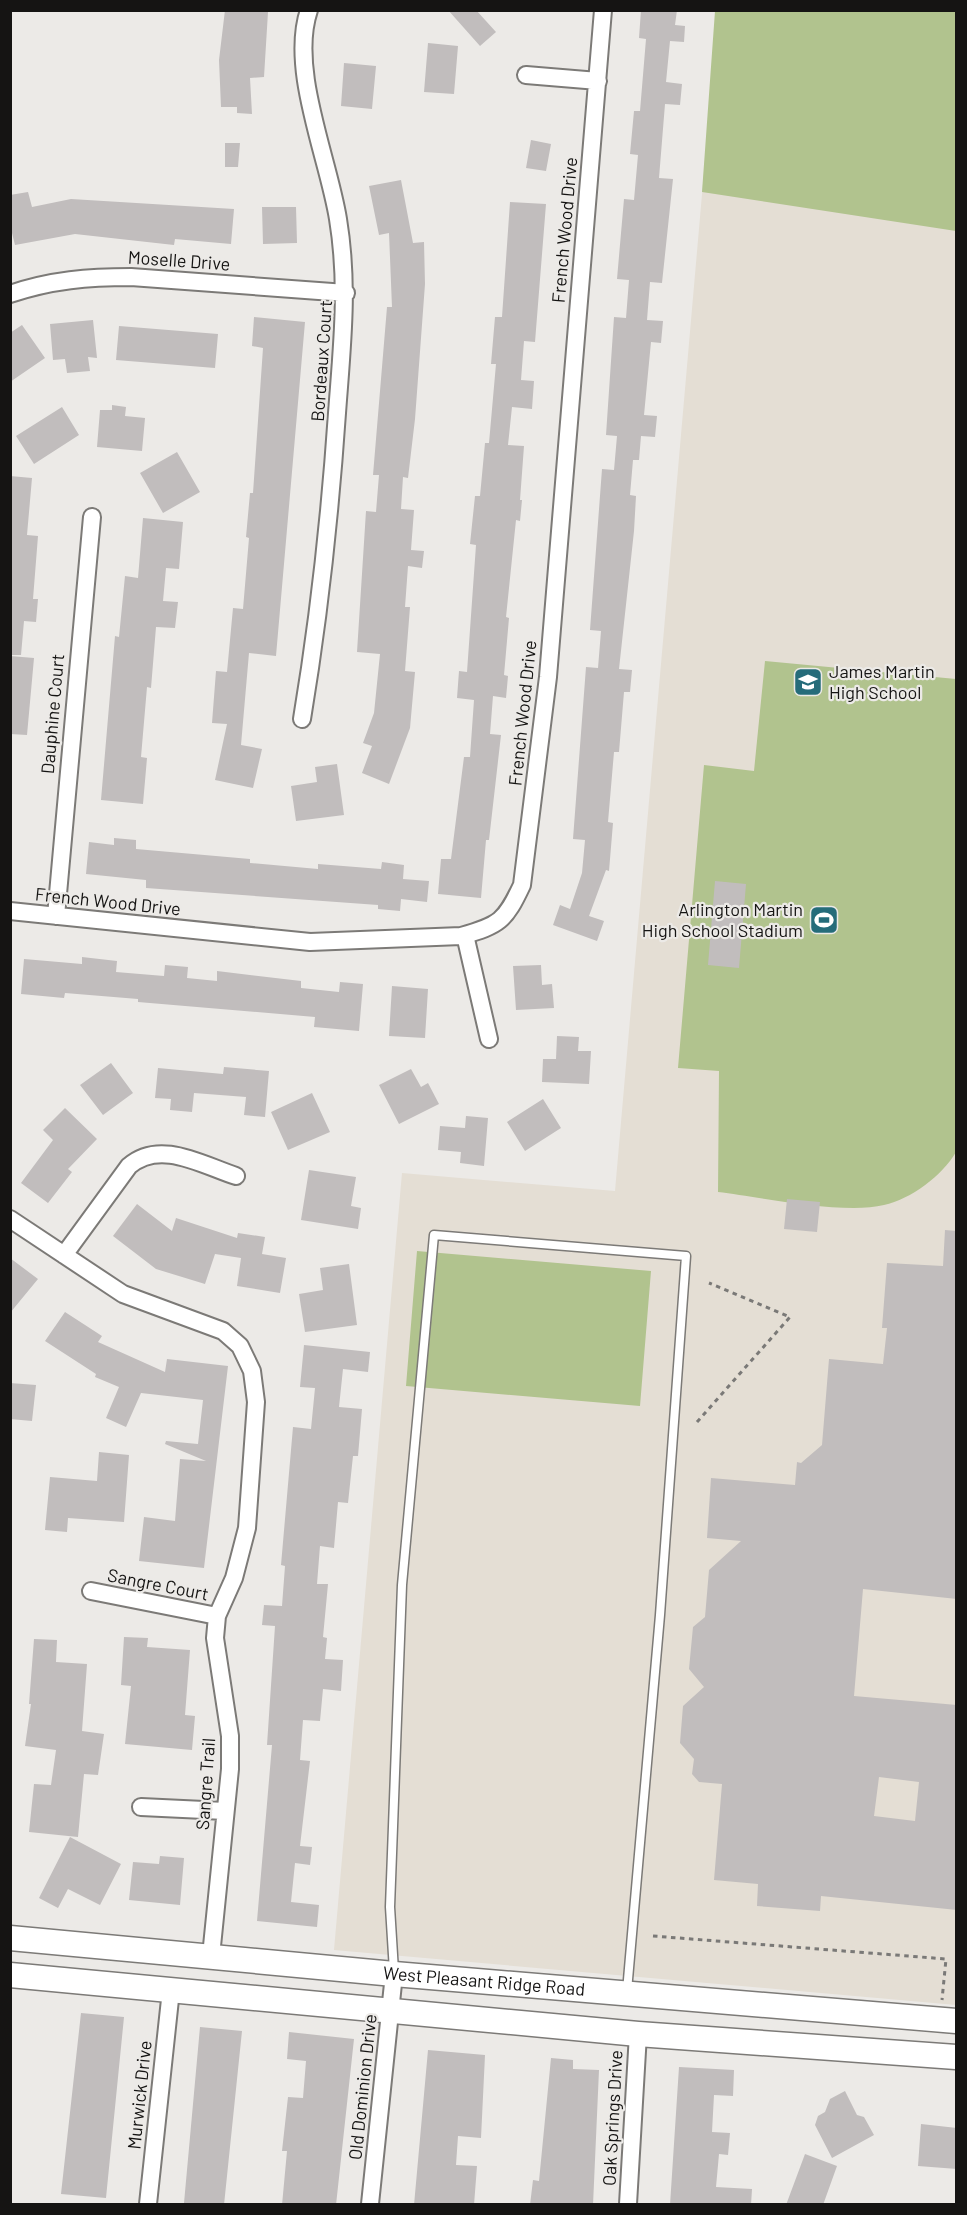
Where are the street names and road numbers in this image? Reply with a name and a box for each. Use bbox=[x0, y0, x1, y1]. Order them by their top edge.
street label: French Wood Drive bbox=[547, 156, 581, 304]
street label: Moselle Drive bbox=[127, 245, 231, 275]
street label: Bordeaux Court bbox=[306, 299, 336, 422]
street label: French Wood Drive bbox=[503, 639, 541, 787]
street label: Dauphine Court bbox=[36, 653, 68, 775]
street label: French Wood Drive bbox=[34, 882, 182, 920]
street label: Sangre Court bbox=[106, 1563, 211, 1605]
street label: Sangre Trail bbox=[191, 1737, 219, 1831]
street label: West Pleasant Ridge Road bbox=[382, 1961, 586, 2000]
street label: Old Dominion Drive bbox=[343, 2013, 381, 2161]
street label: Murwick Drive bbox=[122, 2039, 156, 2150]
street label: Oak Springs Drive bbox=[597, 2049, 627, 2186]

